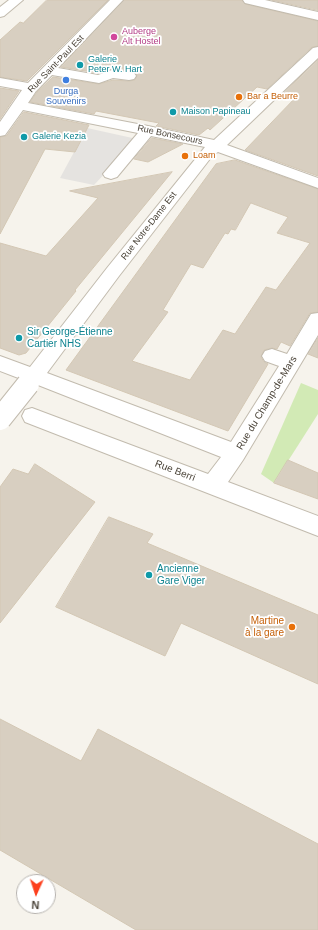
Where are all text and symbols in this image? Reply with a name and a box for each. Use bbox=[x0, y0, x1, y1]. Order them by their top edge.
place label: Auberge Alt Hostel bbox=[122, 27, 161, 48]
marker: Auberge Alt Hostel bbox=[109, 32, 119, 42]
street label: Rue Saint-Paul Est bbox=[26, 33, 86, 95]
place label: Galerie Peter W. Hart bbox=[88, 55, 142, 76]
marker: Galerie Peter W. Hart bbox=[75, 60, 85, 70]
marker: Durga Souvenirs bbox=[61, 75, 71, 85]
place label: Durga Souvenirs bbox=[46, 87, 86, 108]
marker: Bar a Beurre bbox=[234, 92, 244, 102]
place label: Bar a Beurre bbox=[247, 92, 298, 102]
marker: Maison Papineau bbox=[168, 107, 178, 117]
place label: Maison Papineau bbox=[181, 107, 251, 117]
street label: Rue Bonsecours bbox=[136, 123, 204, 147]
marker: Galerie Kezia bbox=[19, 132, 29, 142]
place label: Galerie Kezia bbox=[32, 132, 86, 142]
marker: Loam bbox=[180, 151, 190, 161]
place label: Loam bbox=[193, 151, 216, 161]
street label: Rue Notre-Dame Est bbox=[119, 190, 179, 262]
place label: Sir George-Étienne Cartier NHS bbox=[27, 326, 113, 350]
marker: Sir George-Étienne Cartier NHS bbox=[14, 333, 24, 343]
street label: Rue du Champ-de-Mars bbox=[234, 354, 300, 452]
street label: Rue Berri bbox=[153, 458, 197, 484]
place label: Ancienne Gare Viger bbox=[157, 563, 205, 586]
marker: Ancienne Gare Viger bbox=[144, 570, 154, 580]
place label: Martine à la gare bbox=[245, 615, 284, 638]
marker: Martine à la gare bbox=[287, 622, 297, 632]
north arrow bbox=[16, 874, 56, 914]
text: N bbox=[31, 899, 40, 911]

